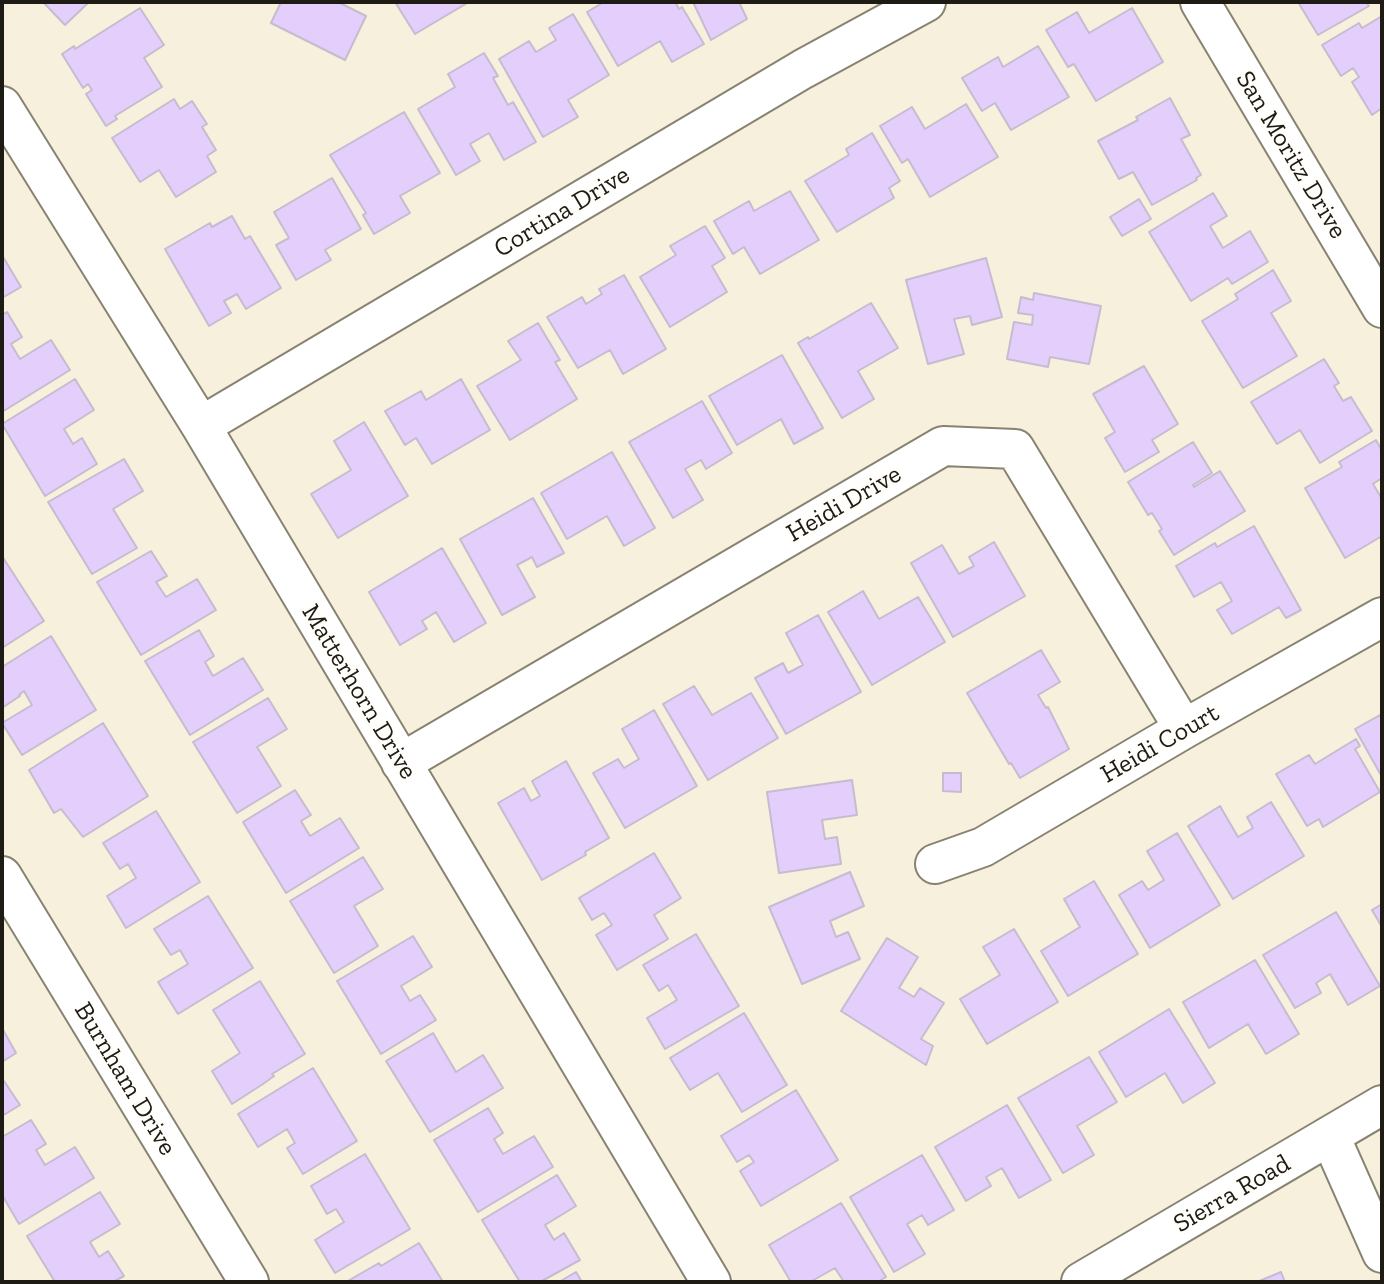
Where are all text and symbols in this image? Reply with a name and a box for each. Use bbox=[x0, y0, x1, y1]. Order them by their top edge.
street label: San Moritz Drive bbox=[1229, 66, 1353, 244]
street label: Cortina Drive bbox=[489, 159, 635, 265]
street label: Heidi Drive bbox=[781, 459, 907, 549]
street label: Matterhorn Drive bbox=[295, 599, 423, 785]
street label: Heidi Court bbox=[1095, 698, 1225, 790]
street label: Burnham Drive bbox=[67, 997, 183, 1161]
street label: Sierra Road bbox=[1168, 1148, 1296, 1240]

